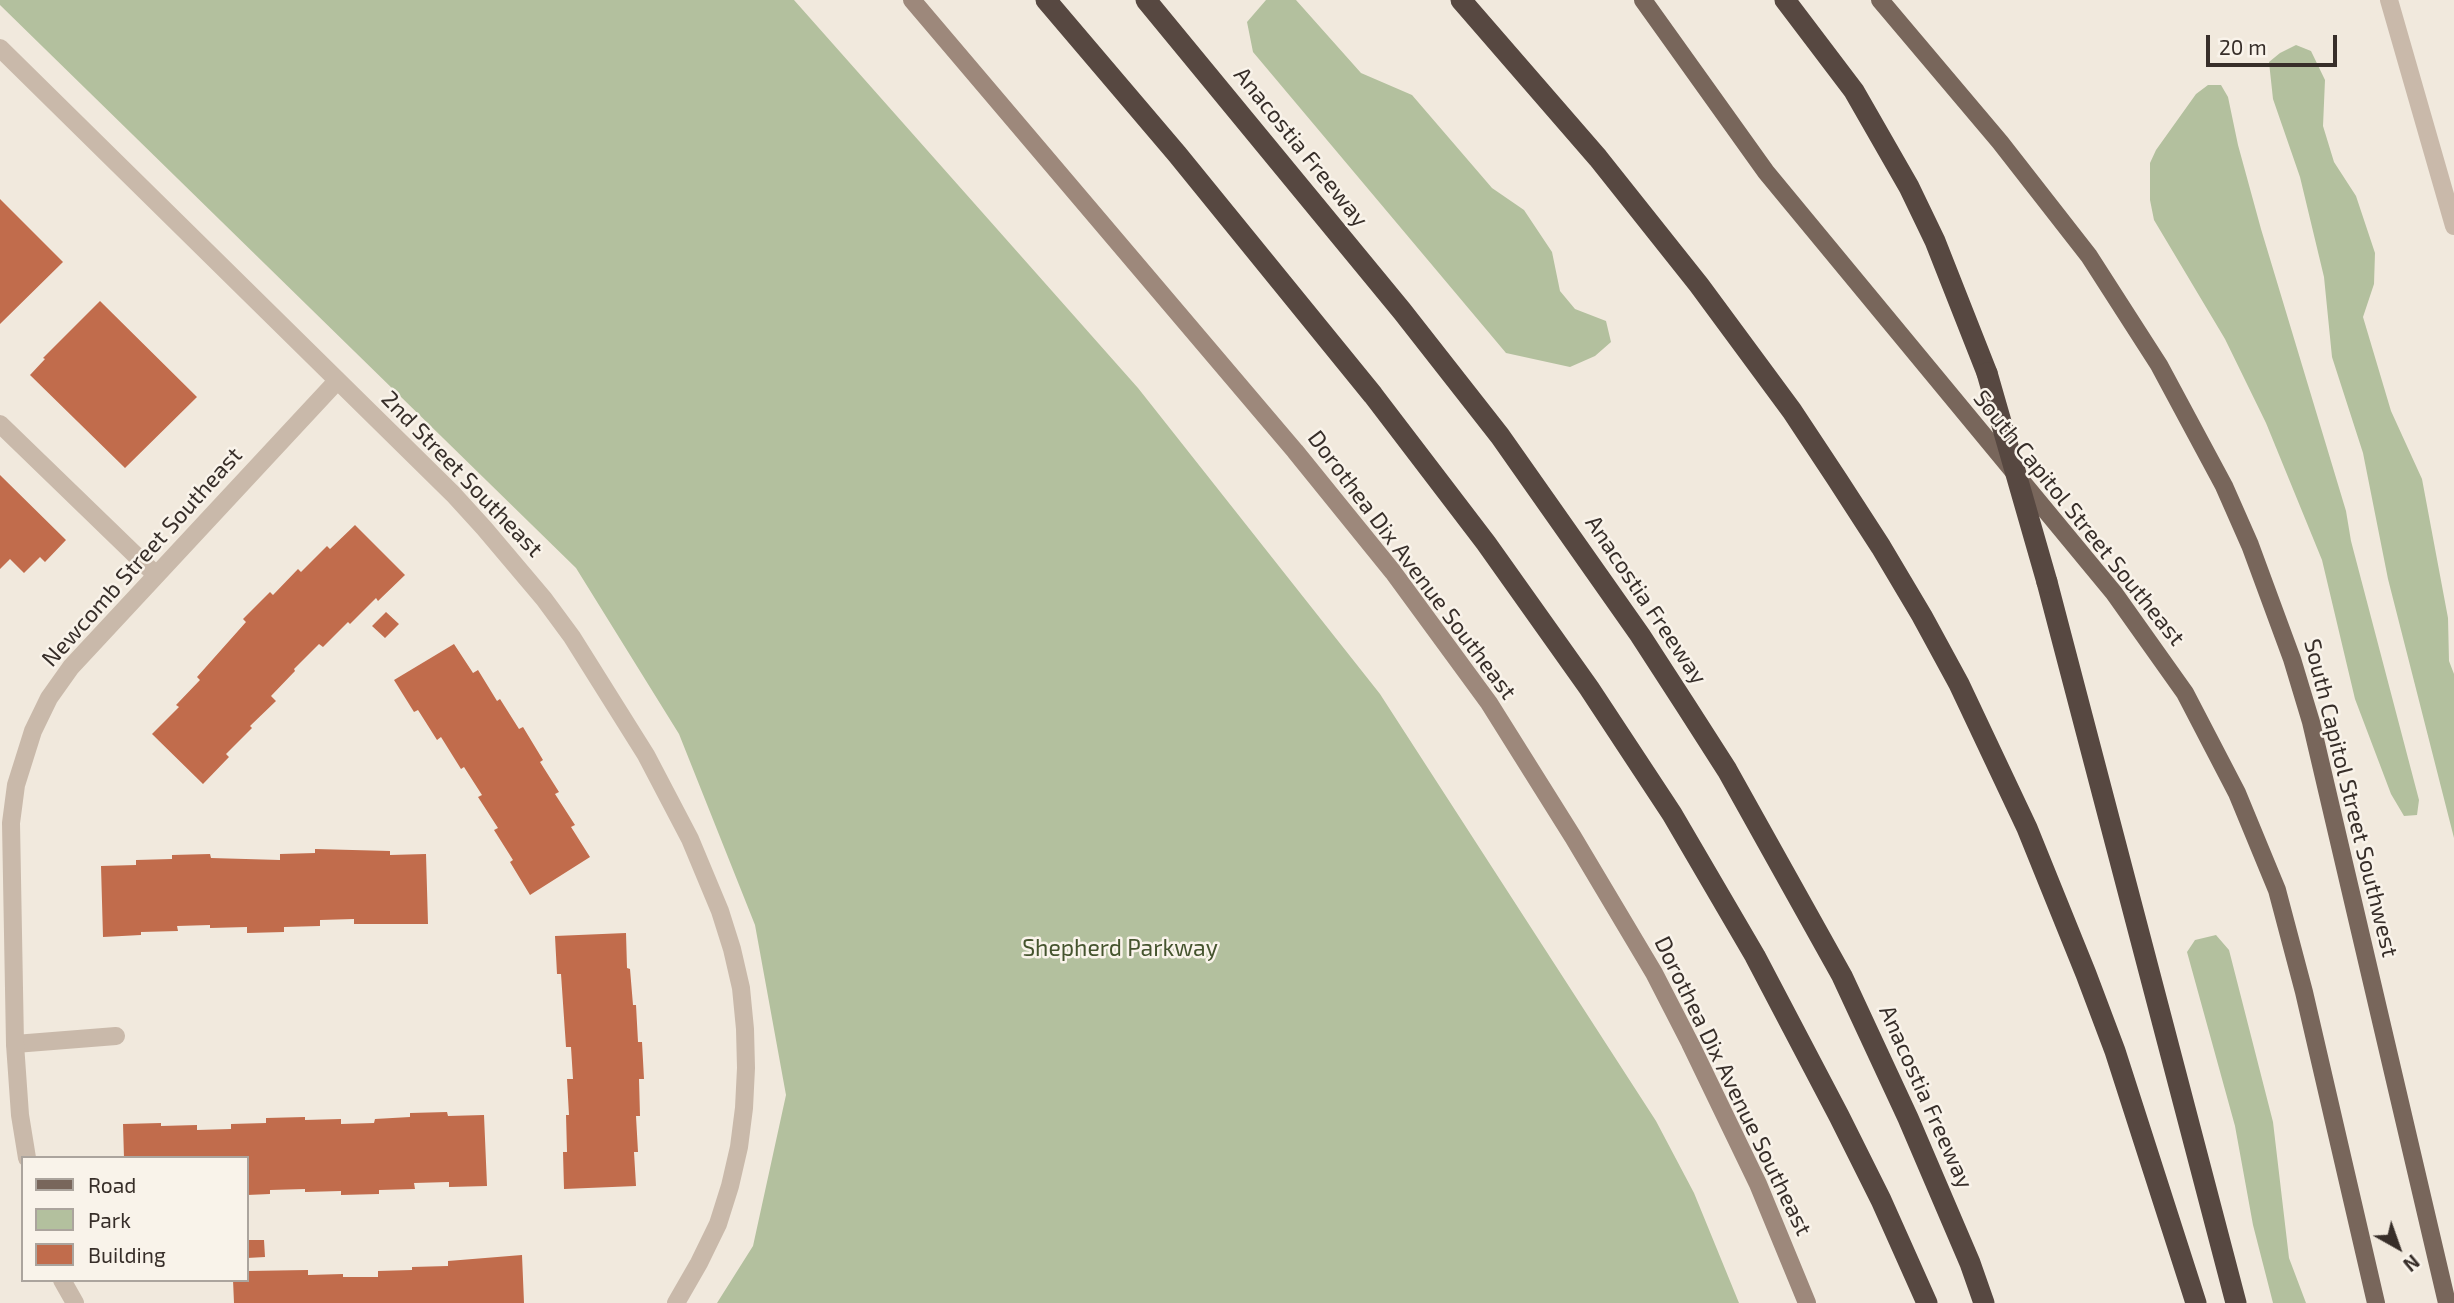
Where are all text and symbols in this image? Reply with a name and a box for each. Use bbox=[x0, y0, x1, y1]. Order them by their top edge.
scale bar bbox=[2209, 21, 2340, 65]
text: 20 m bbox=[2219, 34, 2267, 59]
street label: Anacostia Freeway bbox=[1228, 62, 1374, 232]
street label: 2nd Street Southeast bbox=[376, 385, 548, 563]
street label: South Capitol Street Southeast bbox=[1967, 385, 2191, 651]
street label: Dorothea Dix Avenue Southeast bbox=[1302, 425, 1522, 705]
street label: Newcomb Street Southeast bbox=[36, 442, 248, 672]
street label: Anacostia Freeway bbox=[1579, 510, 1713, 690]
street label: South Capitol Street Southwest bbox=[2298, 636, 2404, 960]
street label: Dorothea Dix Avenue Southeast bbox=[1648, 932, 1818, 1240]
park label: Shepherd Parkway bbox=[1022, 934, 1218, 962]
street label: Anacostia Freeway bbox=[1873, 1001, 1979, 1193]
legend bbox=[21, 1156, 248, 1282]
text: Road bbox=[88, 1172, 136, 1197]
text: Park bbox=[88, 1207, 131, 1232]
north arrow bbox=[2363, 1212, 2433, 1282]
text: Building bbox=[88, 1242, 166, 1267]
text: N bbox=[2399, 1250, 2424, 1277]

